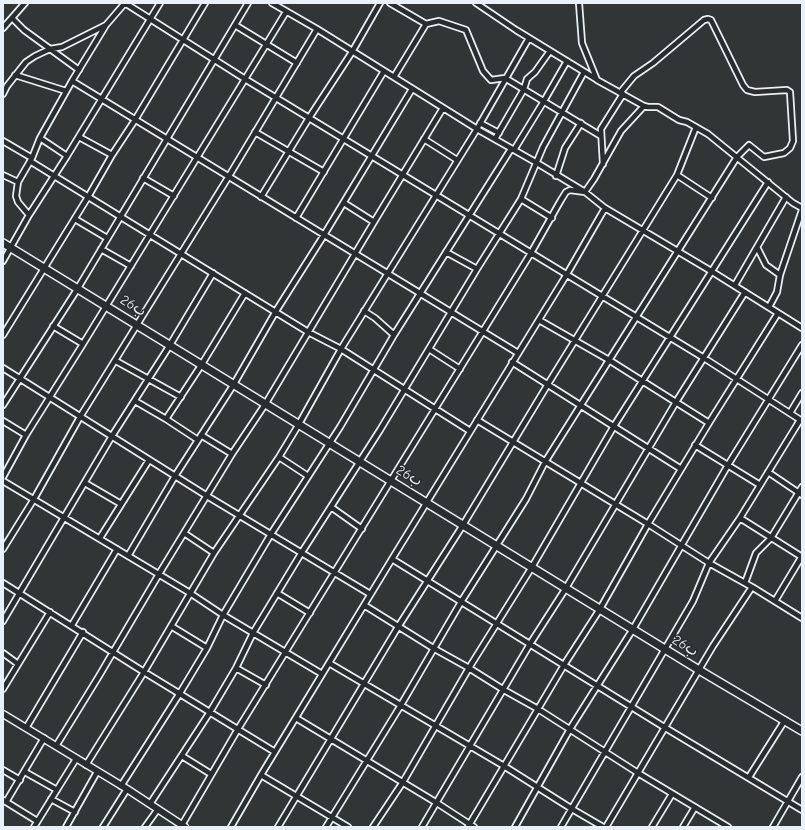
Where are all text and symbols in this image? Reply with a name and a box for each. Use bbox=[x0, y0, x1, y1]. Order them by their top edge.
street label: 26ب bbox=[117, 292, 149, 320]
street label: 26ب bbox=[393, 462, 425, 490]
street label: 26ب bbox=[669, 632, 701, 660]

